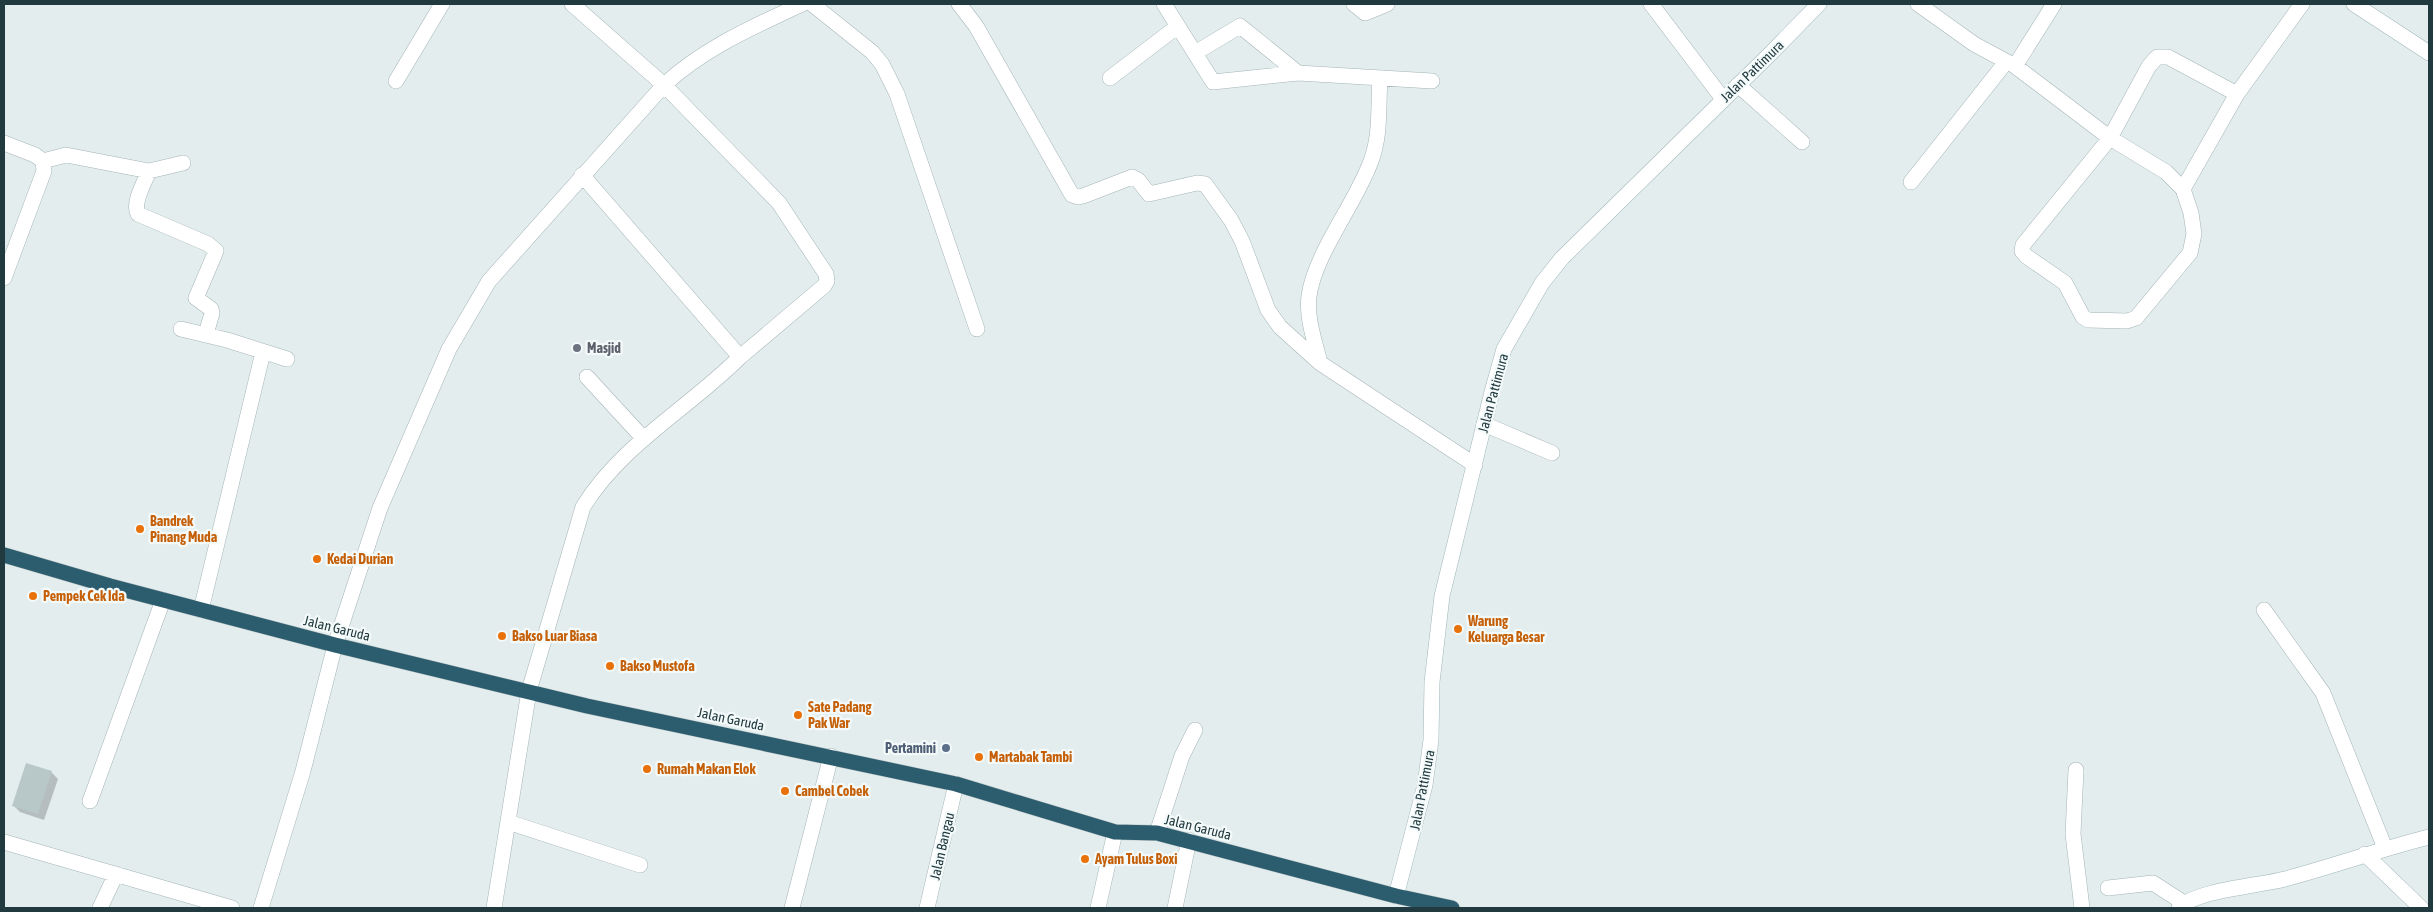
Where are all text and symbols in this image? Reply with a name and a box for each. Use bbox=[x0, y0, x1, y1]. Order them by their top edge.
street label: Jalan Pattimura bbox=[1717, 37, 1787, 105]
place label: Masjid bbox=[587, 340, 621, 356]
marker: Masjid bbox=[571, 342, 583, 354]
street label: Jalan Pattimura bbox=[1475, 352, 1511, 434]
place label: Bandrek Pinang Muda bbox=[150, 513, 218, 545]
marker: Bandrek Pinang Muda bbox=[134, 523, 146, 535]
place label: Kedai Durian bbox=[327, 551, 394, 567]
marker: Kedai Durian bbox=[311, 553, 323, 565]
place label: Pempek Cek Ida bbox=[43, 588, 125, 604]
marker: Pempek Cek Ida bbox=[27, 590, 39, 602]
street label: Jalan Garuda bbox=[302, 612, 372, 644]
place label: Warung Keluarga Besar bbox=[1467, 613, 1545, 645]
marker: Warung Keluarga Besar bbox=[1452, 623, 1464, 635]
place label: Bakso Luar Biasa bbox=[512, 628, 598, 644]
marker: Bakso Luar Biasa bbox=[496, 630, 508, 642]
place label: Bakso Mustofa bbox=[620, 658, 695, 674]
marker: Bakso Mustofa bbox=[604, 660, 616, 672]
place label: Sate Padang Pak War bbox=[808, 699, 873, 731]
street label: Jalan Garuda bbox=[696, 704, 766, 734]
marker: Sate Padang Pak War bbox=[792, 709, 804, 721]
place label: Pertamini bbox=[885, 740, 936, 756]
marker: Pertamini bbox=[940, 742, 952, 754]
street label: Jalan Pattimura bbox=[1406, 748, 1438, 832]
place label: Martabak Tambi bbox=[989, 749, 1072, 765]
marker: Martabak Tambi bbox=[973, 751, 985, 763]
place label: Rumah Makan Elok bbox=[657, 761, 756, 777]
marker: Rumah Makan Elok bbox=[641, 763, 653, 775]
place label: Cambel Cobek bbox=[795, 783, 869, 799]
marker: Cambel Cobek bbox=[779, 785, 791, 797]
street label: Jalan Bangau bbox=[926, 811, 958, 881]
street label: Jalan Garuda bbox=[1163, 811, 1233, 843]
place label: Ayam Tulus Boxi bbox=[1094, 851, 1178, 867]
marker: Ayam Tulus Boxi bbox=[1079, 853, 1091, 865]

